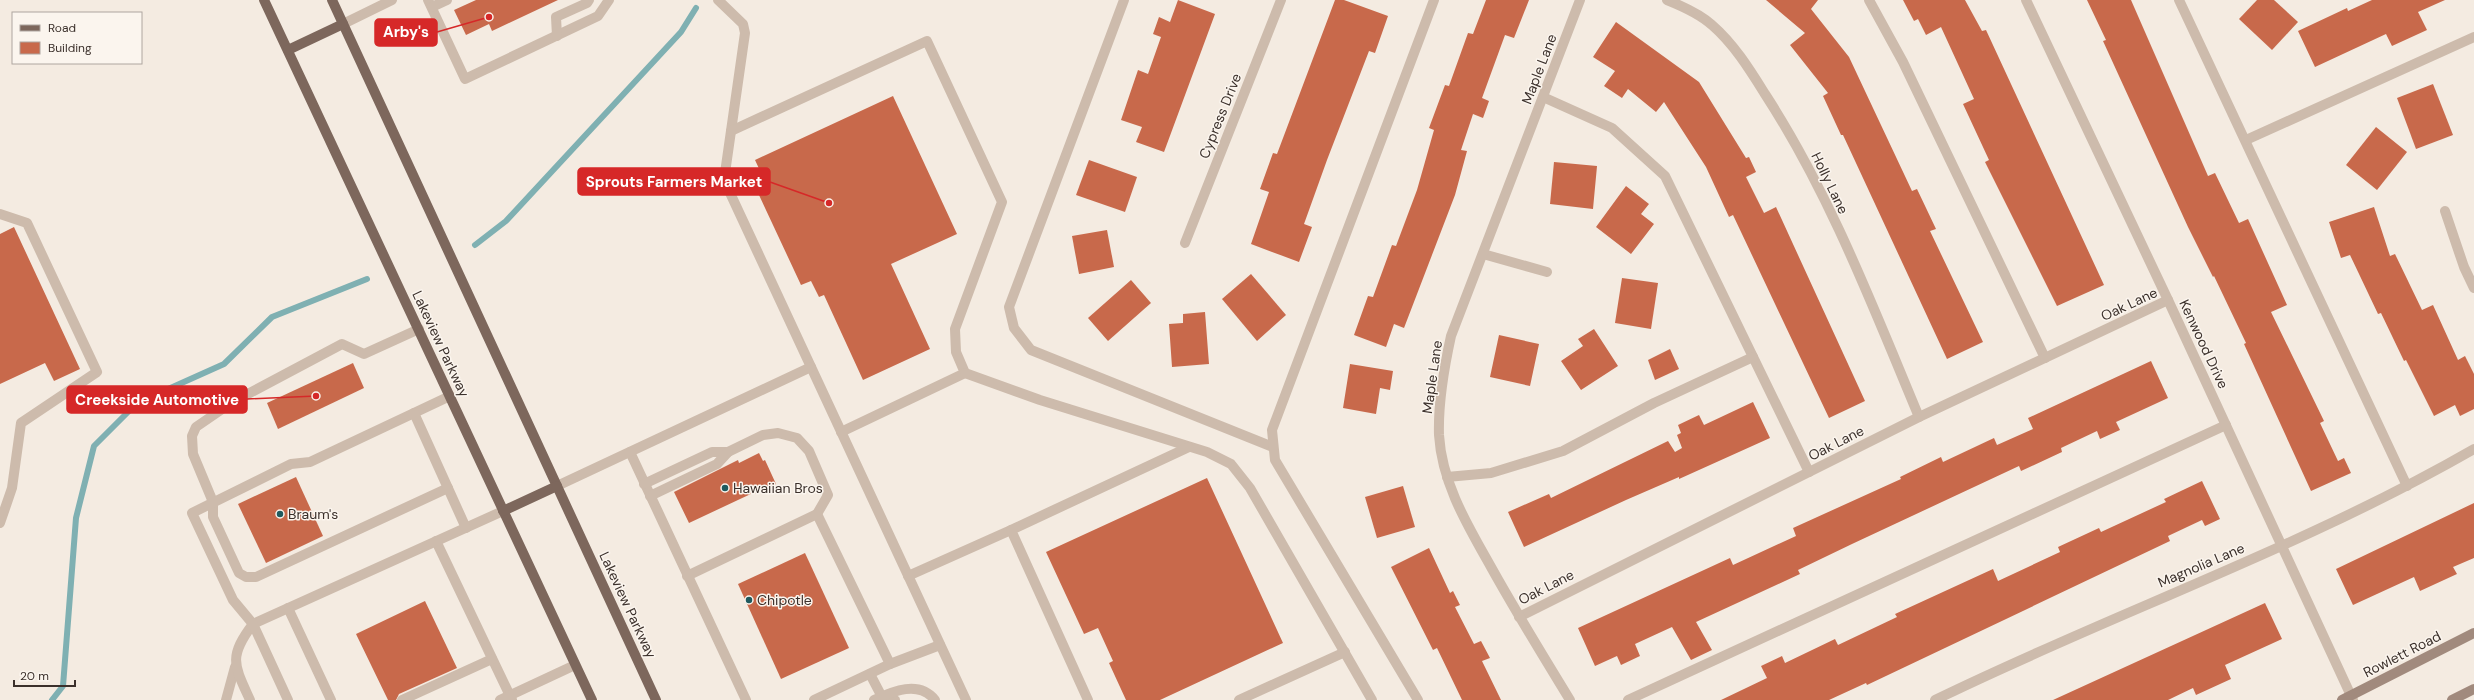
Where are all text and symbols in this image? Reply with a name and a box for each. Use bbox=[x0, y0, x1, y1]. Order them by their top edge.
legend bbox=[12, 12, 142, 64]
callout: Arby's bbox=[375, 19, 437, 46]
text: Road bbox=[48, 20, 76, 36]
text: Arby's bbox=[383, 22, 429, 42]
street label: Maple Lane bbox=[1517, 31, 1561, 107]
text: Building bbox=[48, 40, 92, 56]
street label: Cypress Drive bbox=[1195, 71, 1245, 161]
street label: Holly Lane bbox=[1807, 149, 1853, 217]
callout: Sprouts Farmers Market bbox=[578, 168, 770, 195]
text: Sprouts Farmers Market bbox=[586, 172, 762, 192]
street label: Oak Lane bbox=[2098, 283, 2160, 325]
street label: Lakeview Parkway bbox=[408, 288, 474, 400]
street label: Kenwood Drive bbox=[2175, 297, 2233, 392]
street label: Maple Lane bbox=[1418, 339, 1446, 415]
callout: Creekside Automotive bbox=[67, 386, 247, 413]
text: Creekside Automotive bbox=[75, 390, 239, 410]
street label: Oak Lane bbox=[1805, 421, 1867, 465]
place label: Hawaiian Bros bbox=[733, 479, 823, 497]
marker: Hawaiian Bros bbox=[720, 483, 730, 493]
place label: Braum's bbox=[288, 505, 338, 523]
marker: Braum's bbox=[275, 509, 285, 519]
street label: Magnolia Lane bbox=[2155, 539, 2247, 591]
street label: Lakeview Parkway bbox=[595, 549, 661, 661]
street label: Oak Lane bbox=[1515, 565, 1577, 609]
place label: Chipotle bbox=[757, 591, 812, 609]
marker: Chipotle bbox=[744, 595, 754, 605]
street label: Rowlett Road bbox=[2360, 627, 2444, 681]
scale bar bbox=[14, 662, 75, 688]
text: 20 m bbox=[20, 668, 49, 684]

